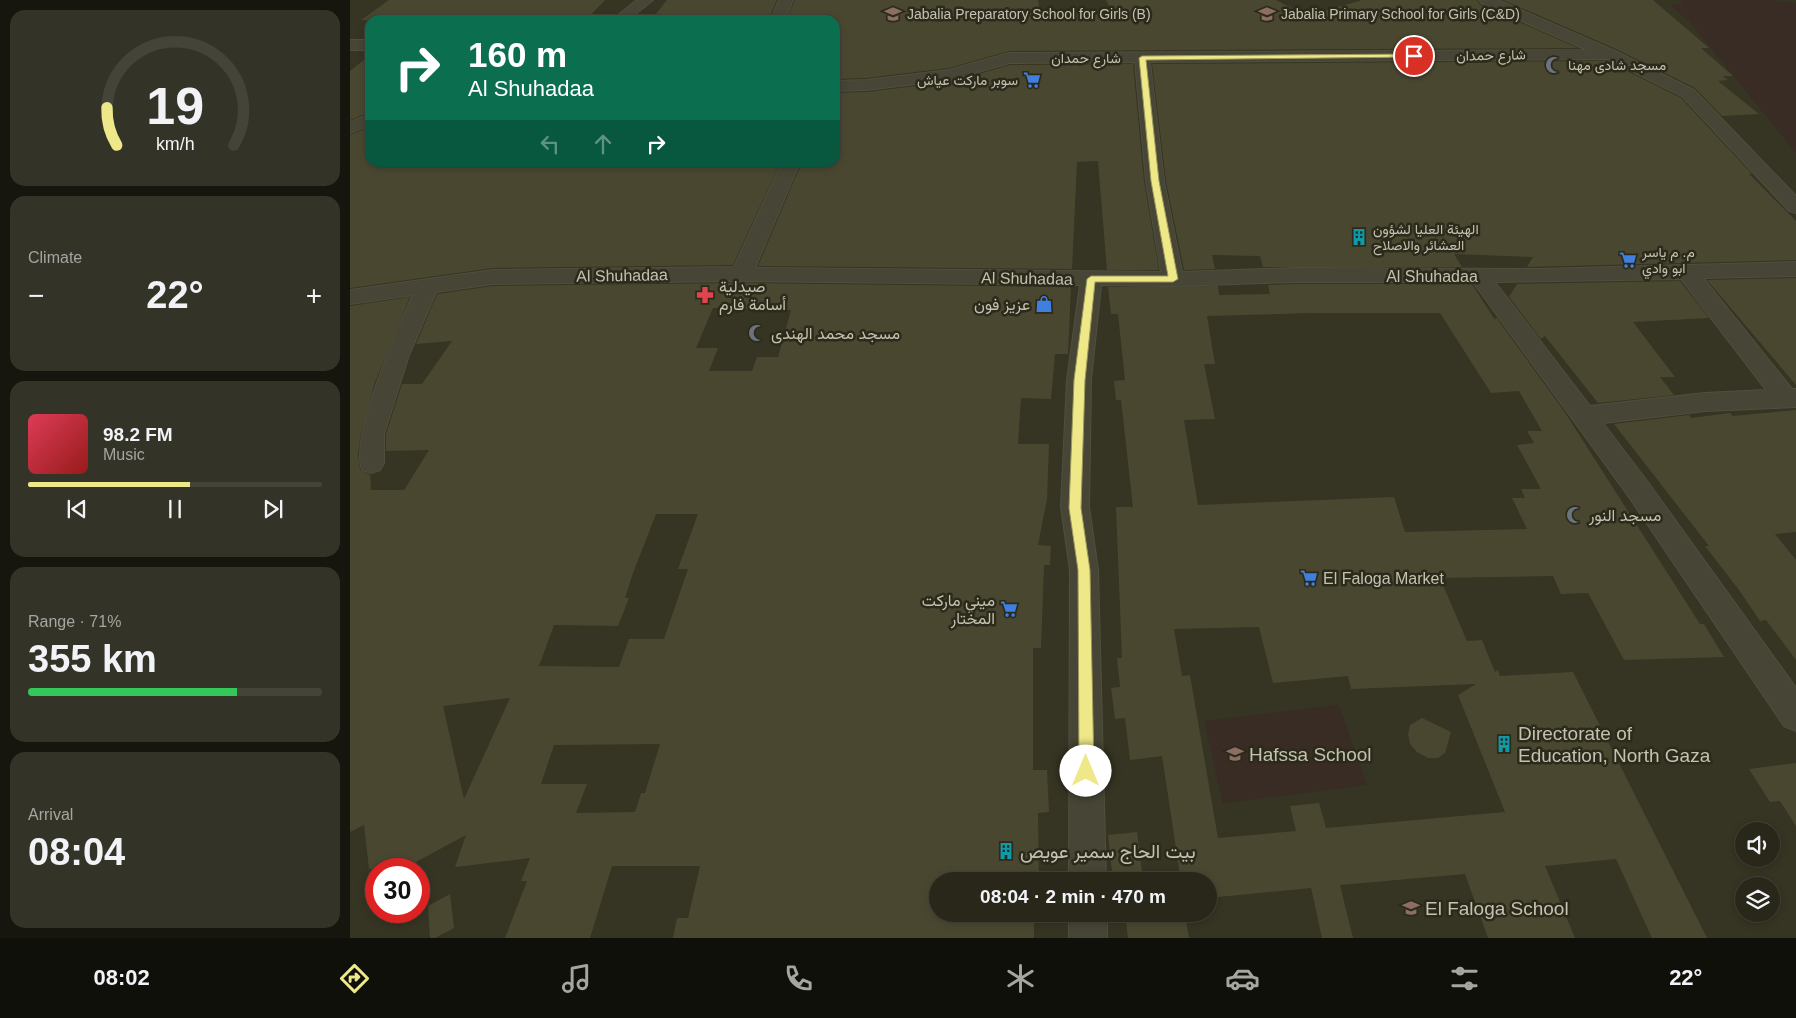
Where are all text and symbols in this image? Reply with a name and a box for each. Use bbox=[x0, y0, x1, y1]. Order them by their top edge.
school or university icon: Jabalia Preparatory School for Girls (B) bbox=[883, 4, 903, 24]
school or university icon: Jabalia Primary School for Girls (C&D) bbox=[1257, 4, 1277, 24]
place label: Jabalia Preparatory School for Girls (B) bbox=[907, 6, 1151, 22]
place label: Jabalia Primary School for Girls (C&D) bbox=[1281, 6, 1520, 22]
icon: right bbox=[385, 35, 450, 100]
text: 160 m bbox=[468, 35, 567, 74]
pin bbox=[1393, 35, 1435, 77]
icon: arrive bbox=[1400, 42, 1428, 70]
street label: شارع حمدان bbox=[1456, 46, 1526, 67]
street label: شارع حمدان bbox=[1051, 50, 1121, 69]
mosque icon: مسجد شادى مهنا bbox=[1544, 55, 1564, 75]
place label: مسجد شادى مهنا bbox=[1568, 57, 1666, 74]
supermarket icon: سوبر ماركت عياش bbox=[1022, 70, 1042, 90]
place label: سوبر ماركت عياش bbox=[917, 72, 1018, 89]
text: Al Shuhadaa bbox=[468, 76, 594, 101]
text: 19 bbox=[146, 77, 204, 135]
icon: left bbox=[536, 130, 564, 158]
icon: ahead bbox=[589, 130, 617, 158]
icon: right bbox=[642, 130, 670, 158]
text: km/h bbox=[156, 134, 194, 154]
place label: الهيئة العليا لشؤون العشائر والاصلاح bbox=[1373, 221, 1479, 256]
building icon: الهيئة العليا لشؤون العشائر والاصلاح bbox=[1349, 227, 1369, 247]
place label: م. م ياسر ابو وادي bbox=[1641, 244, 1695, 280]
text: Climate bbox=[28, 249, 82, 266]
supermarket icon: م. م ياسر ابو وادي bbox=[1618, 250, 1638, 270]
street label: Al Shuhadaa bbox=[576, 266, 668, 285]
street label: Al Shuhadaa bbox=[1386, 268, 1478, 285]
street label: Al Shuhadaa bbox=[981, 269, 1073, 288]
text: 22° bbox=[146, 274, 204, 316]
place label: صيدلية أسامة فارم bbox=[719, 278, 786, 315]
text: − bbox=[28, 280, 44, 311]
text: + bbox=[306, 280, 322, 311]
pharmacy icon: صيدلية أسامة فارم bbox=[695, 285, 715, 305]
shop icon: عزيز فون bbox=[1034, 294, 1054, 314]
place label: عزيز فون bbox=[974, 296, 1030, 315]
mosque icon: مسجد محمد الهندى bbox=[747, 323, 767, 343]
place label: مسجد محمد الهندى bbox=[771, 325, 900, 344]
text: 98.2 FM bbox=[103, 424, 173, 445]
text: Music bbox=[103, 446, 145, 463]
icon: previous bbox=[63, 495, 91, 523]
icon: pause bbox=[161, 495, 189, 523]
icon: next bbox=[259, 495, 287, 523]
mosque icon: مسجد النور bbox=[1565, 505, 1585, 525]
place label: مسجد النور bbox=[1588, 507, 1661, 526]
supermarket icon: El Faloga Market bbox=[1299, 568, 1319, 588]
place label: El Faloga Market bbox=[1323, 570, 1444, 587]
place label: ميني ماركت المختار bbox=[922, 592, 995, 629]
supermarket icon: ميني ماركت المختار bbox=[999, 599, 1019, 619]
text: Range · 71% bbox=[28, 613, 121, 630]
text: 355 km bbox=[28, 638, 157, 680]
place label: Directorate of Education, North Gaza bbox=[1518, 723, 1711, 766]
building icon: Directorate of Education, North Gaza bbox=[1494, 734, 1514, 754]
position arrow bbox=[1059, 744, 1111, 796]
school or university icon: Hafssa School bbox=[1225, 744, 1245, 764]
place label: Hafssa School bbox=[1249, 744, 1372, 765]
text: Arrival bbox=[28, 806, 73, 823]
map controls bbox=[1735, 822, 1780, 922]
button: sound bbox=[1735, 822, 1780, 867]
text: 08:04 bbox=[28, 831, 125, 873]
building icon: بيت الحاج سمير عويص bbox=[996, 841, 1016, 861]
place label: بيت الحاج سمير عويص bbox=[1020, 841, 1196, 864]
speed limit sign: 30 bbox=[365, 858, 430, 923]
button: layers bbox=[1735, 877, 1780, 922]
text: 08:04 · 2 min · 470 m bbox=[980, 886, 1166, 907]
school or university icon: El Faloga School bbox=[1401, 898, 1421, 918]
place label: El Faloga School bbox=[1425, 898, 1569, 919]
icon: directions bbox=[337, 961, 372, 996]
icon: music bbox=[559, 961, 594, 996]
icon: phone bbox=[781, 961, 816, 996]
icon: climate bbox=[1003, 961, 1038, 996]
icon: car bbox=[1225, 961, 1260, 996]
icon: filters bbox=[1447, 961, 1482, 996]
text: 08:02 bbox=[94, 965, 150, 990]
text: 22° bbox=[1669, 965, 1702, 990]

